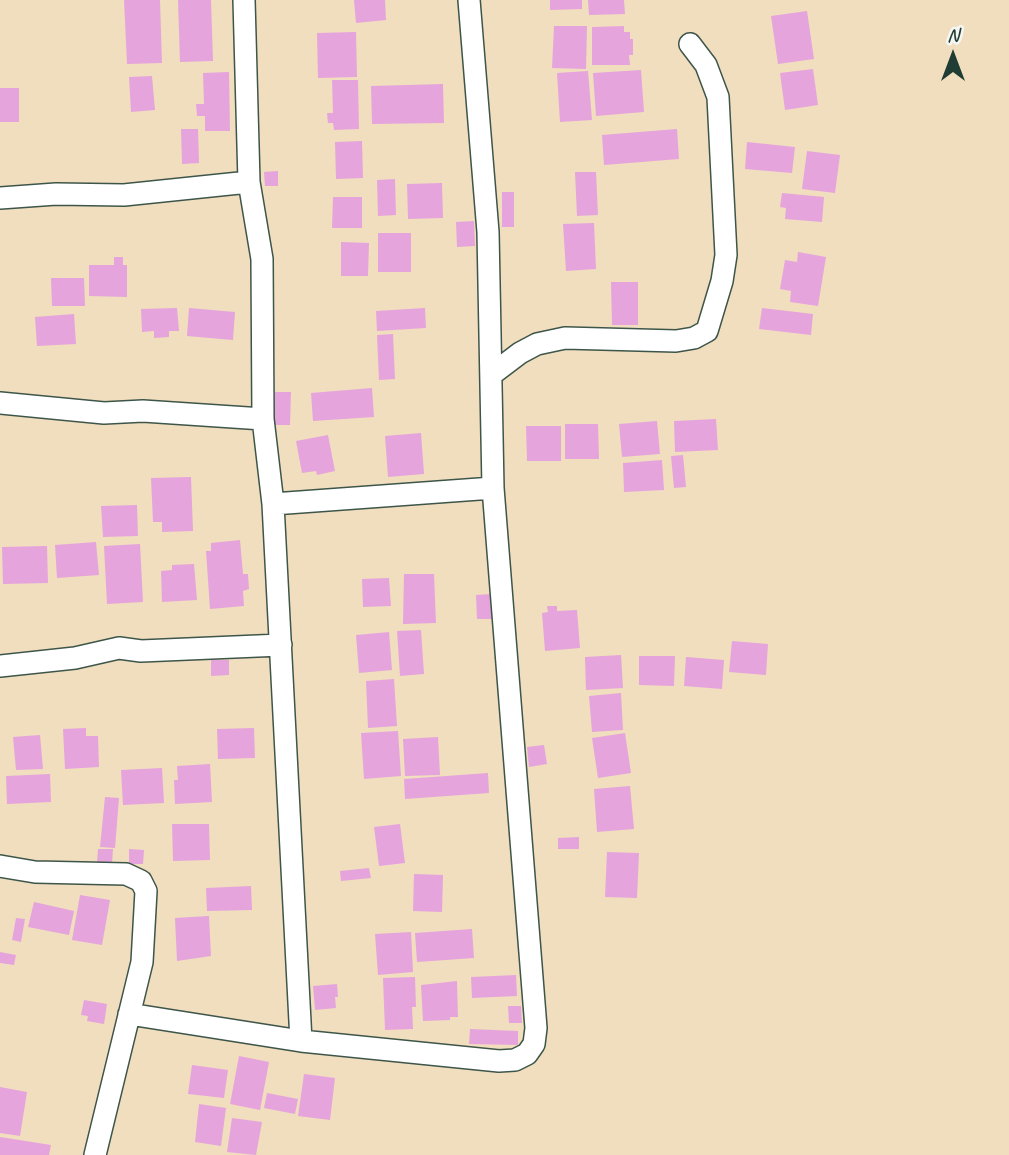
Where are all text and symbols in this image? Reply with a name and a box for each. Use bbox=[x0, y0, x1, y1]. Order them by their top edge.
north arrow bbox=[918, 21, 988, 91]
text: N bbox=[947, 23, 959, 47]

